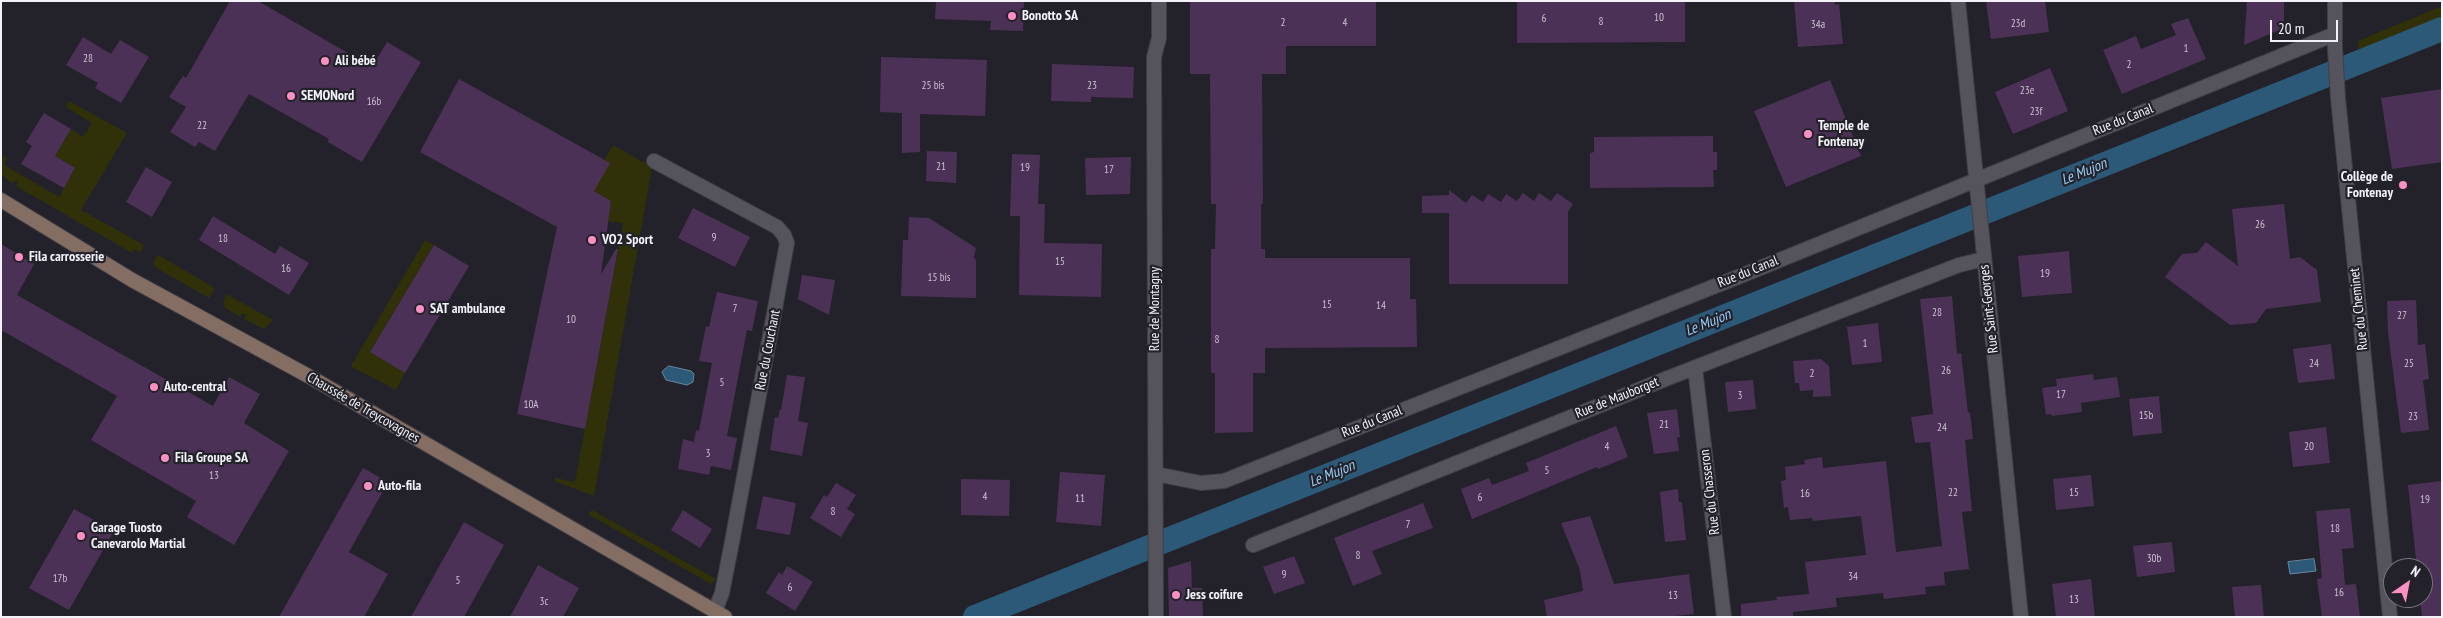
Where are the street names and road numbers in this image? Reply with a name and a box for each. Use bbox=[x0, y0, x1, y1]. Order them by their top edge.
street label: Rue du Canal bbox=[2090, 100, 2156, 140]
street label: Rue du Canal bbox=[1715, 252, 1781, 292]
street label: Rue Saint-Georges bbox=[1976, 264, 2002, 354]
street label: Rue de Montagny bbox=[1147, 267, 1163, 351]
street label: Rue du Cheminet bbox=[2346, 267, 2372, 351]
street label: Rue du Couchant bbox=[752, 308, 784, 392]
street label: Chaussée de Treycovagnes bbox=[304, 369, 422, 447]
street label: Rue de Mauborget bbox=[1573, 374, 1661, 422]
street label: Rue du Canal bbox=[1339, 402, 1405, 442]
street label: Rue du Chasseron bbox=[1696, 448, 1724, 536]

